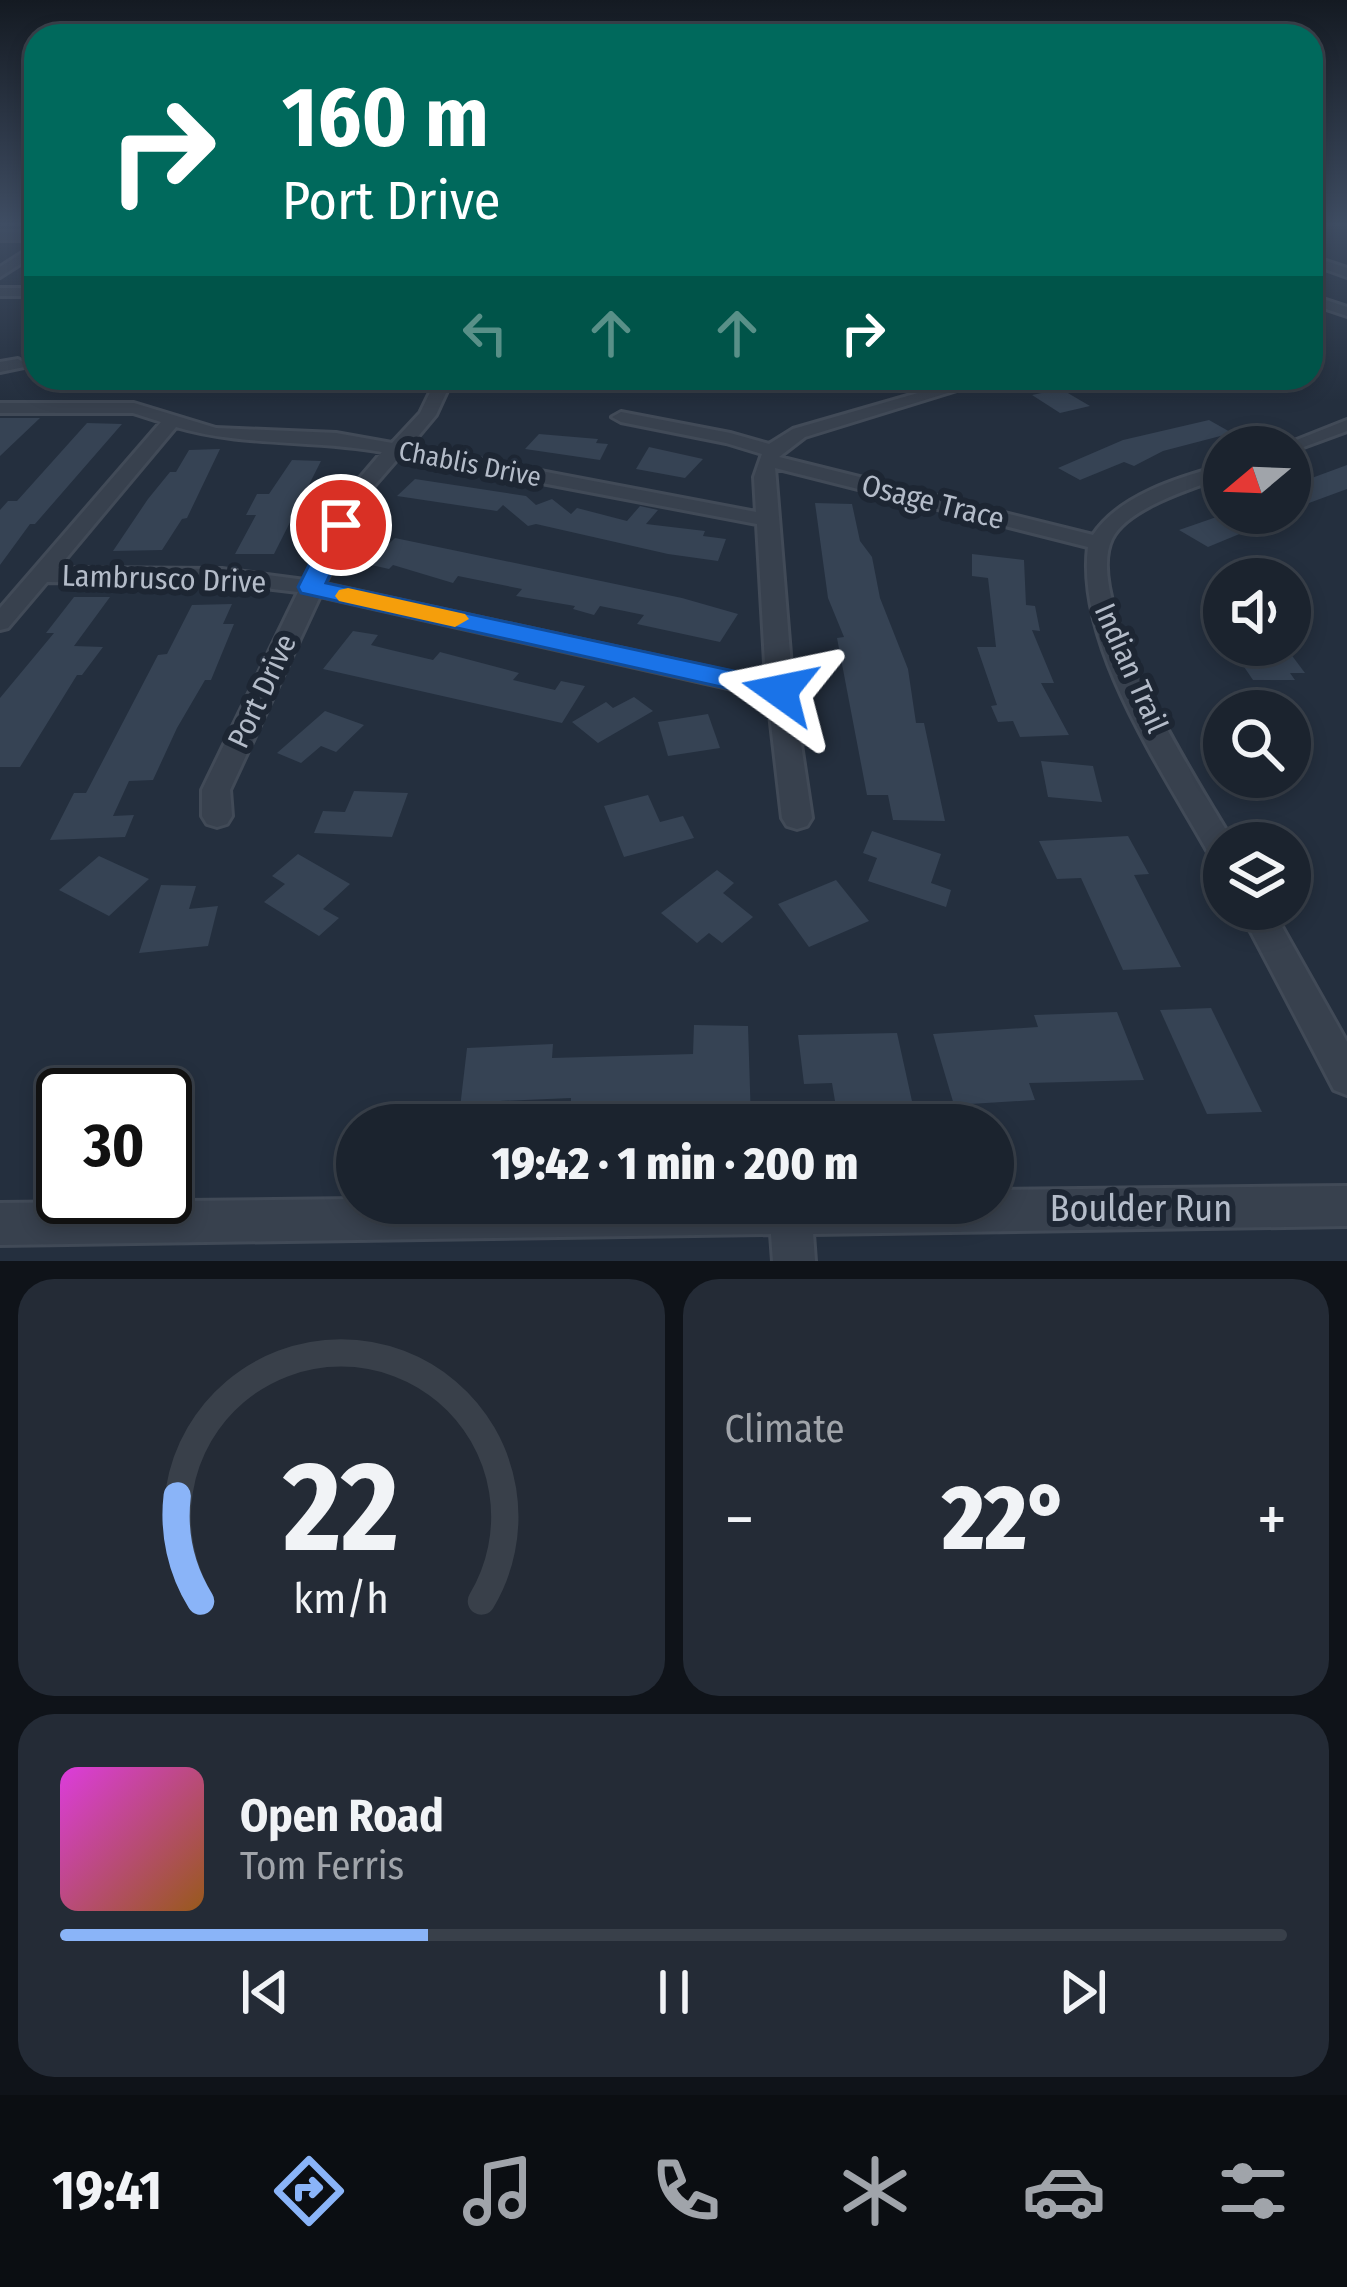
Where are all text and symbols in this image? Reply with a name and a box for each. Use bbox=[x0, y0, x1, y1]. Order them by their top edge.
text: 160 m bbox=[282, 67, 489, 168]
icon: right bbox=[84, 72, 240, 228]
text: Port Drive bbox=[282, 169, 501, 233]
icon: left bbox=[452, 300, 518, 366]
icon: ahead bbox=[578, 300, 644, 366]
icon: ahead bbox=[704, 300, 770, 366]
icon: right bbox=[830, 300, 896, 366]
north arrow bbox=[1203, 426, 1311, 534]
map controls bbox=[1203, 426, 1311, 930]
street label: Chablis Drive bbox=[396, 435, 544, 493]
street label: Osage Trace bbox=[858, 467, 1008, 537]
pin bbox=[290, 474, 392, 576]
icon: arrive bbox=[308, 492, 374, 558]
street label: Lambrusco Drive bbox=[61, 557, 267, 601]
button: sound bbox=[1203, 558, 1311, 666]
street label: Indian Trail bbox=[1087, 598, 1175, 738]
street label: Port Drive bbox=[220, 628, 304, 754]
position arrow bbox=[717, 628, 843, 754]
button: search bbox=[1203, 690, 1311, 798]
button: layers bbox=[1203, 822, 1311, 930]
speed limit sign: 30 bbox=[36, 1068, 192, 1224]
text: 19:42 · 1 min · 200 m bbox=[492, 1137, 858, 1191]
street label: Boulder Run bbox=[1050, 1187, 1232, 1231]
text: Climate bbox=[725, 1406, 845, 1452]
text: 22 bbox=[282, 1433, 399, 1583]
text: 22° bbox=[942, 1465, 1069, 1573]
text: − bbox=[725, 1480, 754, 1559]
text: + bbox=[1257, 1480, 1287, 1559]
text: km/h bbox=[293, 1572, 389, 1623]
text: Open Road bbox=[240, 1789, 444, 1843]
text: Tom Ferris bbox=[240, 1843, 404, 1889]
icon: previous bbox=[232, 1959, 298, 2025]
icon: pause bbox=[641, 1959, 707, 2025]
icon: next bbox=[1050, 1959, 1116, 2025]
icon: directions bbox=[267, 2149, 351, 2233]
icon: music bbox=[456, 2149, 540, 2233]
icon: phone bbox=[644, 2149, 728, 2233]
icon: climate bbox=[833, 2149, 917, 2233]
icon: car bbox=[1022, 2149, 1106, 2233]
icon: filters bbox=[1211, 2149, 1295, 2233]
text: 19:41 bbox=[52, 2159, 162, 2223]

